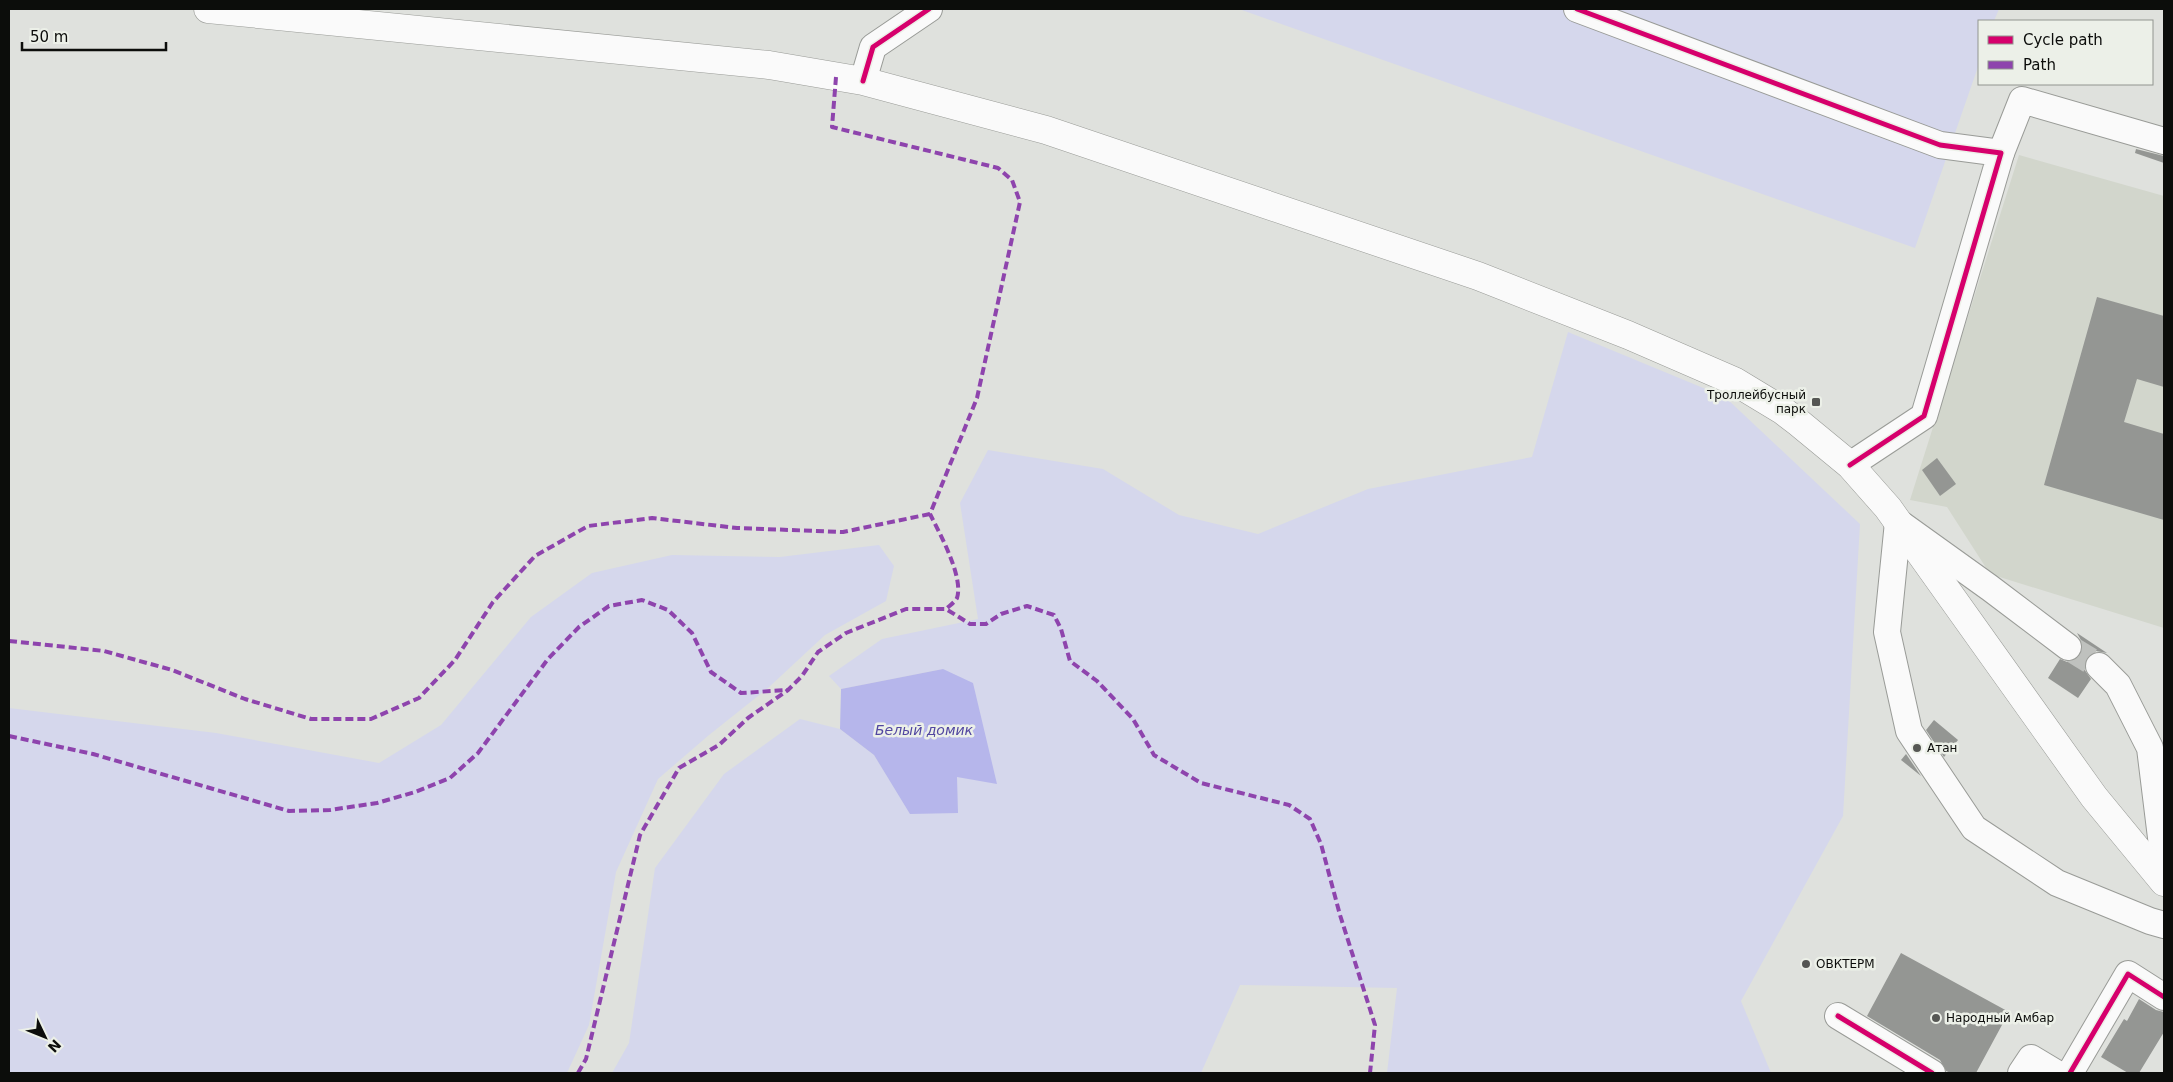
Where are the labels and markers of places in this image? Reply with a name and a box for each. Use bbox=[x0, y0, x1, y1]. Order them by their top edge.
place label: Троллейбусный парк bbox=[1706, 388, 1806, 416]
marker: Троллейбусный парк bbox=[1810, 396, 1822, 408]
place label: Атан bbox=[1927, 741, 1957, 755]
marker: Атан bbox=[1911, 742, 1923, 754]
place label: ОВКТЕРМ bbox=[1816, 957, 1875, 971]
marker: ОВКТЕРМ bbox=[1800, 958, 1812, 970]
place label: Народный Амбар bbox=[1946, 1011, 2054, 1025]
marker: Народный Амбар bbox=[1930, 1012, 1942, 1024]

